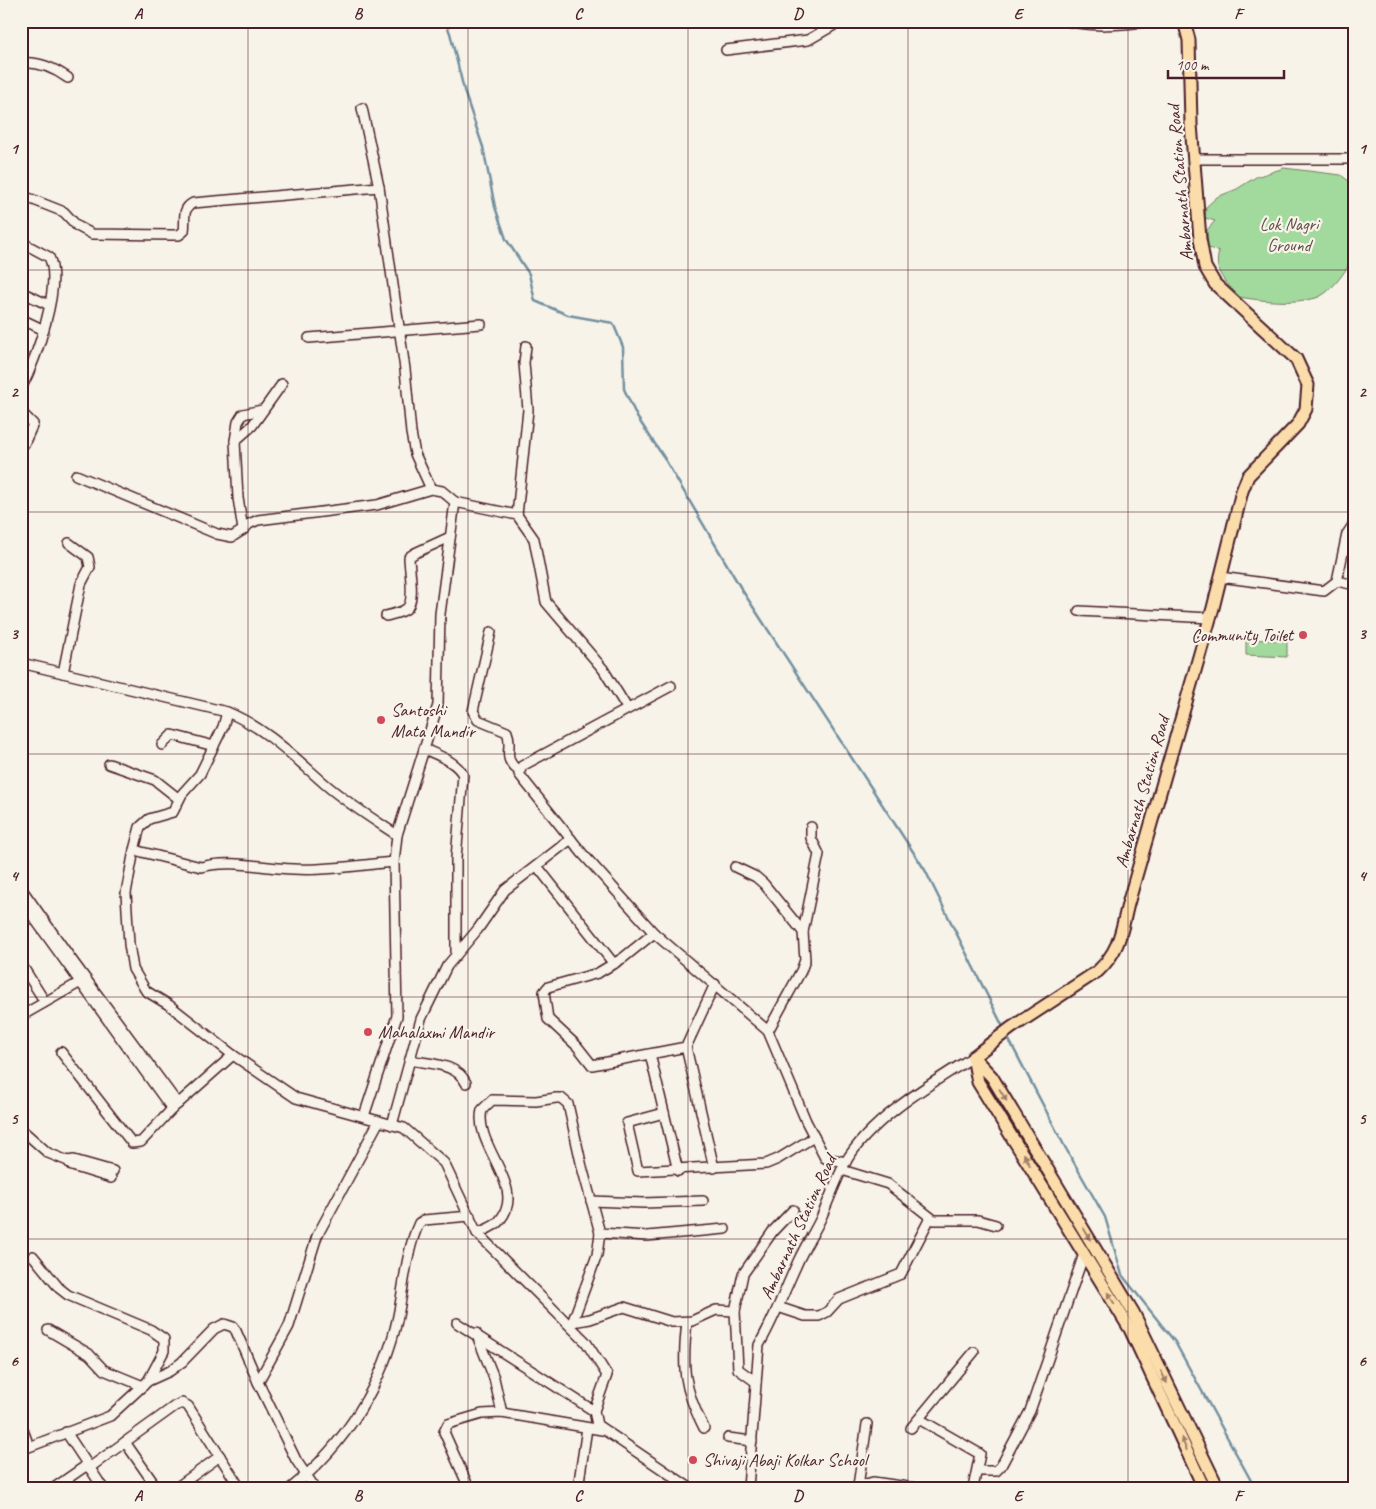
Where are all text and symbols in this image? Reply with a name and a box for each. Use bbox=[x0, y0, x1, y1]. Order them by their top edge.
text: A bbox=[134, 4, 144, 24]
text: B bbox=[354, 4, 364, 24]
text: C bbox=[574, 4, 584, 24]
text: D bbox=[793, 4, 804, 24]
text: E bbox=[1014, 4, 1025, 24]
text: F bbox=[1234, 4, 1245, 24]
scale bar bbox=[1168, 48, 1285, 80]
text: 100 m bbox=[1176, 56, 1210, 75]
street label: Ambarnath Station Road bbox=[1162, 101, 1198, 262]
text: 1 bbox=[10, 139, 19, 159]
text: 1 bbox=[1358, 139, 1367, 159]
park label: Lok Nagri Ground bbox=[1260, 213, 1321, 256]
text: 2 bbox=[10, 382, 19, 402]
text: 2 bbox=[1358, 382, 1367, 402]
text: 3 bbox=[10, 624, 19, 644]
place label: Community Toilet bbox=[1191, 624, 1295, 646]
text: 3 bbox=[1358, 624, 1367, 644]
marker: Community Toilet bbox=[1297, 629, 1309, 641]
place label: Santoshi Mata Mandir bbox=[391, 699, 477, 742]
street label: Ambarnath Station Road bbox=[1110, 711, 1175, 870]
marker: Santoshi Mata Mandir bbox=[375, 714, 387, 726]
text: 4 bbox=[10, 866, 19, 886]
text: 4 bbox=[1358, 866, 1367, 886]
place label: Mahalaxmi Mandir bbox=[378, 1021, 497, 1043]
marker: Mahalaxmi Mandir bbox=[362, 1026, 374, 1038]
one-way arrow bbox=[999, 1088, 1008, 1101]
text: 5 bbox=[11, 1109, 20, 1129]
text: 5 bbox=[1359, 1109, 1368, 1129]
street label: Ambarnath Station Road bbox=[755, 1149, 842, 1303]
one-way arrow bbox=[1023, 1153, 1031, 1167]
one-way arrow bbox=[1082, 1228, 1091, 1241]
one-way arrow bbox=[1107, 1292, 1116, 1305]
text: 6 bbox=[10, 1351, 19, 1371]
text: 6 bbox=[1358, 1351, 1367, 1371]
one-way arrow bbox=[1161, 1370, 1169, 1384]
one-way arrow bbox=[1179, 1437, 1187, 1451]
place label: Shivaji Abaji Kolkar School bbox=[703, 1449, 870, 1471]
marker: Shivaji Abaji Kolkar School bbox=[687, 1454, 699, 1466]
text: A bbox=[134, 1486, 144, 1506]
text: B bbox=[354, 1486, 364, 1506]
text: C bbox=[574, 1486, 584, 1506]
text: D bbox=[793, 1486, 804, 1506]
text: E bbox=[1014, 1486, 1025, 1506]
text: F bbox=[1234, 1486, 1245, 1506]

